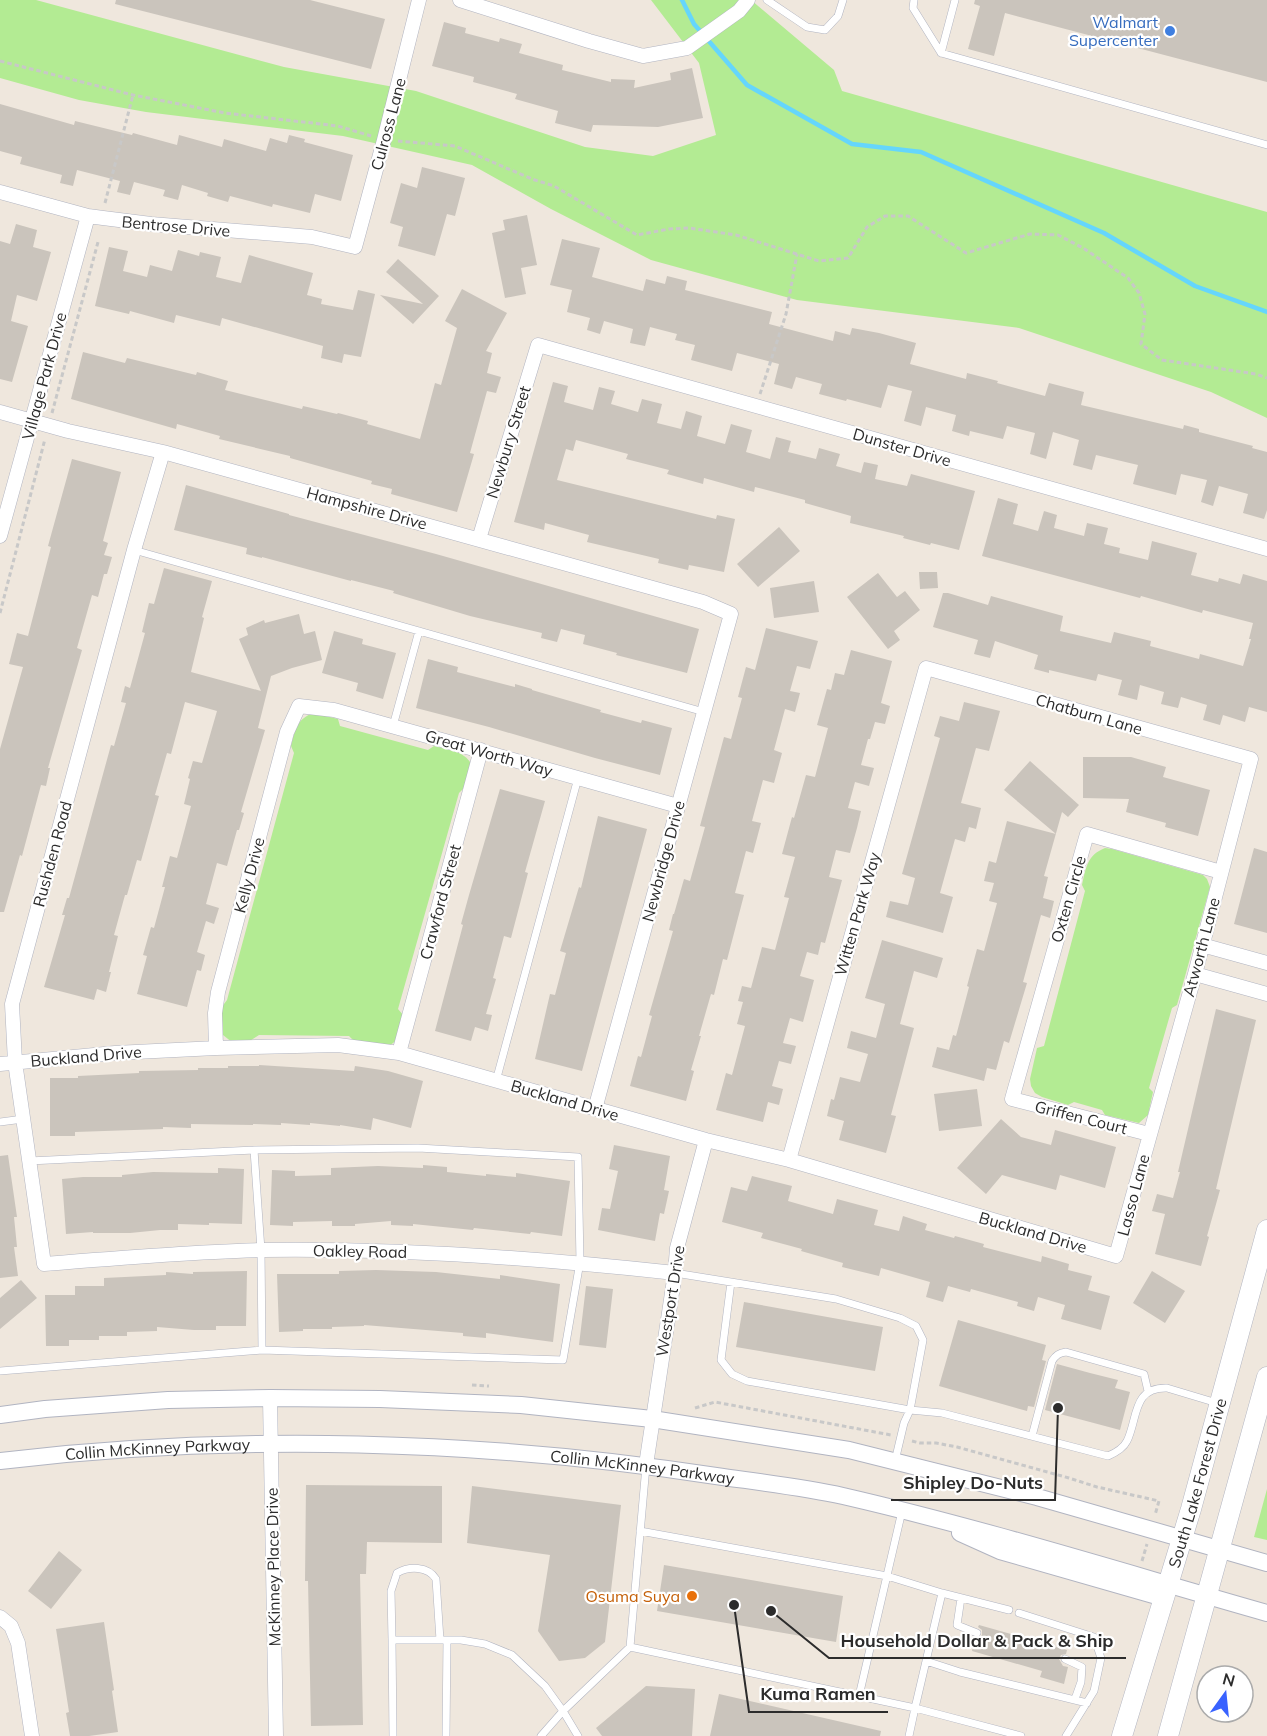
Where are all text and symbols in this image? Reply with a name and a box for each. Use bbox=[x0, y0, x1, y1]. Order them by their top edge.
place label: Walmart Supercenter bbox=[1069, 12, 1158, 50]
marker: Walmart Supercenter bbox=[1163, 24, 1177, 38]
street label: Culross Lane bbox=[366, 75, 410, 173]
street label: Bentrose Drive bbox=[121, 211, 231, 241]
street label: Village Park Drive bbox=[17, 310, 71, 442]
street label: Newbury Street bbox=[481, 383, 535, 501]
street label: Dunster Drive bbox=[851, 423, 953, 471]
street label: Hampshire Drive bbox=[305, 482, 429, 534]
street label: Chatburn Lane bbox=[1033, 689, 1145, 739]
street label: Great Worth Way bbox=[423, 725, 556, 781]
street label: Newbridge Drive bbox=[637, 798, 689, 924]
street label: Rushden Road bbox=[28, 799, 76, 909]
street label: Kelly Drive bbox=[229, 835, 269, 915]
street label: Crawford Street bbox=[415, 842, 465, 962]
street label: Witten Park Way bbox=[830, 849, 884, 978]
street label: Oxten Circle bbox=[1046, 853, 1090, 945]
street label: Atworth Lane bbox=[1178, 895, 1224, 999]
street label: Buckland Drive bbox=[30, 1041, 142, 1071]
street label: Buckland Drive bbox=[509, 1075, 621, 1125]
street label: Griffen Court bbox=[1033, 1096, 1130, 1138]
street label: Lasso Lane bbox=[1112, 1152, 1154, 1238]
street label: Buckland Drive bbox=[977, 1207, 1089, 1257]
street label: Oakley Road bbox=[313, 1240, 407, 1262]
street label: Westport Drive bbox=[651, 1244, 689, 1358]
street label: South Lake Forest Drive bbox=[1164, 1396, 1231, 1570]
street label: Collin McKinney Parkway bbox=[64, 1434, 251, 1464]
street label: Collin McKinney Parkway bbox=[549, 1446, 736, 1489]
callout: Shipley Do-Nuts bbox=[891, 1464, 1055, 1500]
text: Shipley Do-Nuts bbox=[903, 1471, 1043, 1494]
street label: McKinney Place Drive bbox=[262, 1487, 284, 1647]
place label: Osuma Suya bbox=[586, 1586, 680, 1606]
marker: Osuma Suya bbox=[685, 1589, 699, 1603]
callout: Household Dollar & Pack & Ship bbox=[829, 1622, 1126, 1658]
text: Household Dollar & Pack & Ship bbox=[840, 1629, 1114, 1652]
north arrow bbox=[1195, 1664, 1255, 1724]
text: N bbox=[1220, 1668, 1237, 1691]
callout: Kuma Ramen bbox=[749, 1676, 888, 1712]
text: Kuma Ramen bbox=[760, 1682, 876, 1705]

